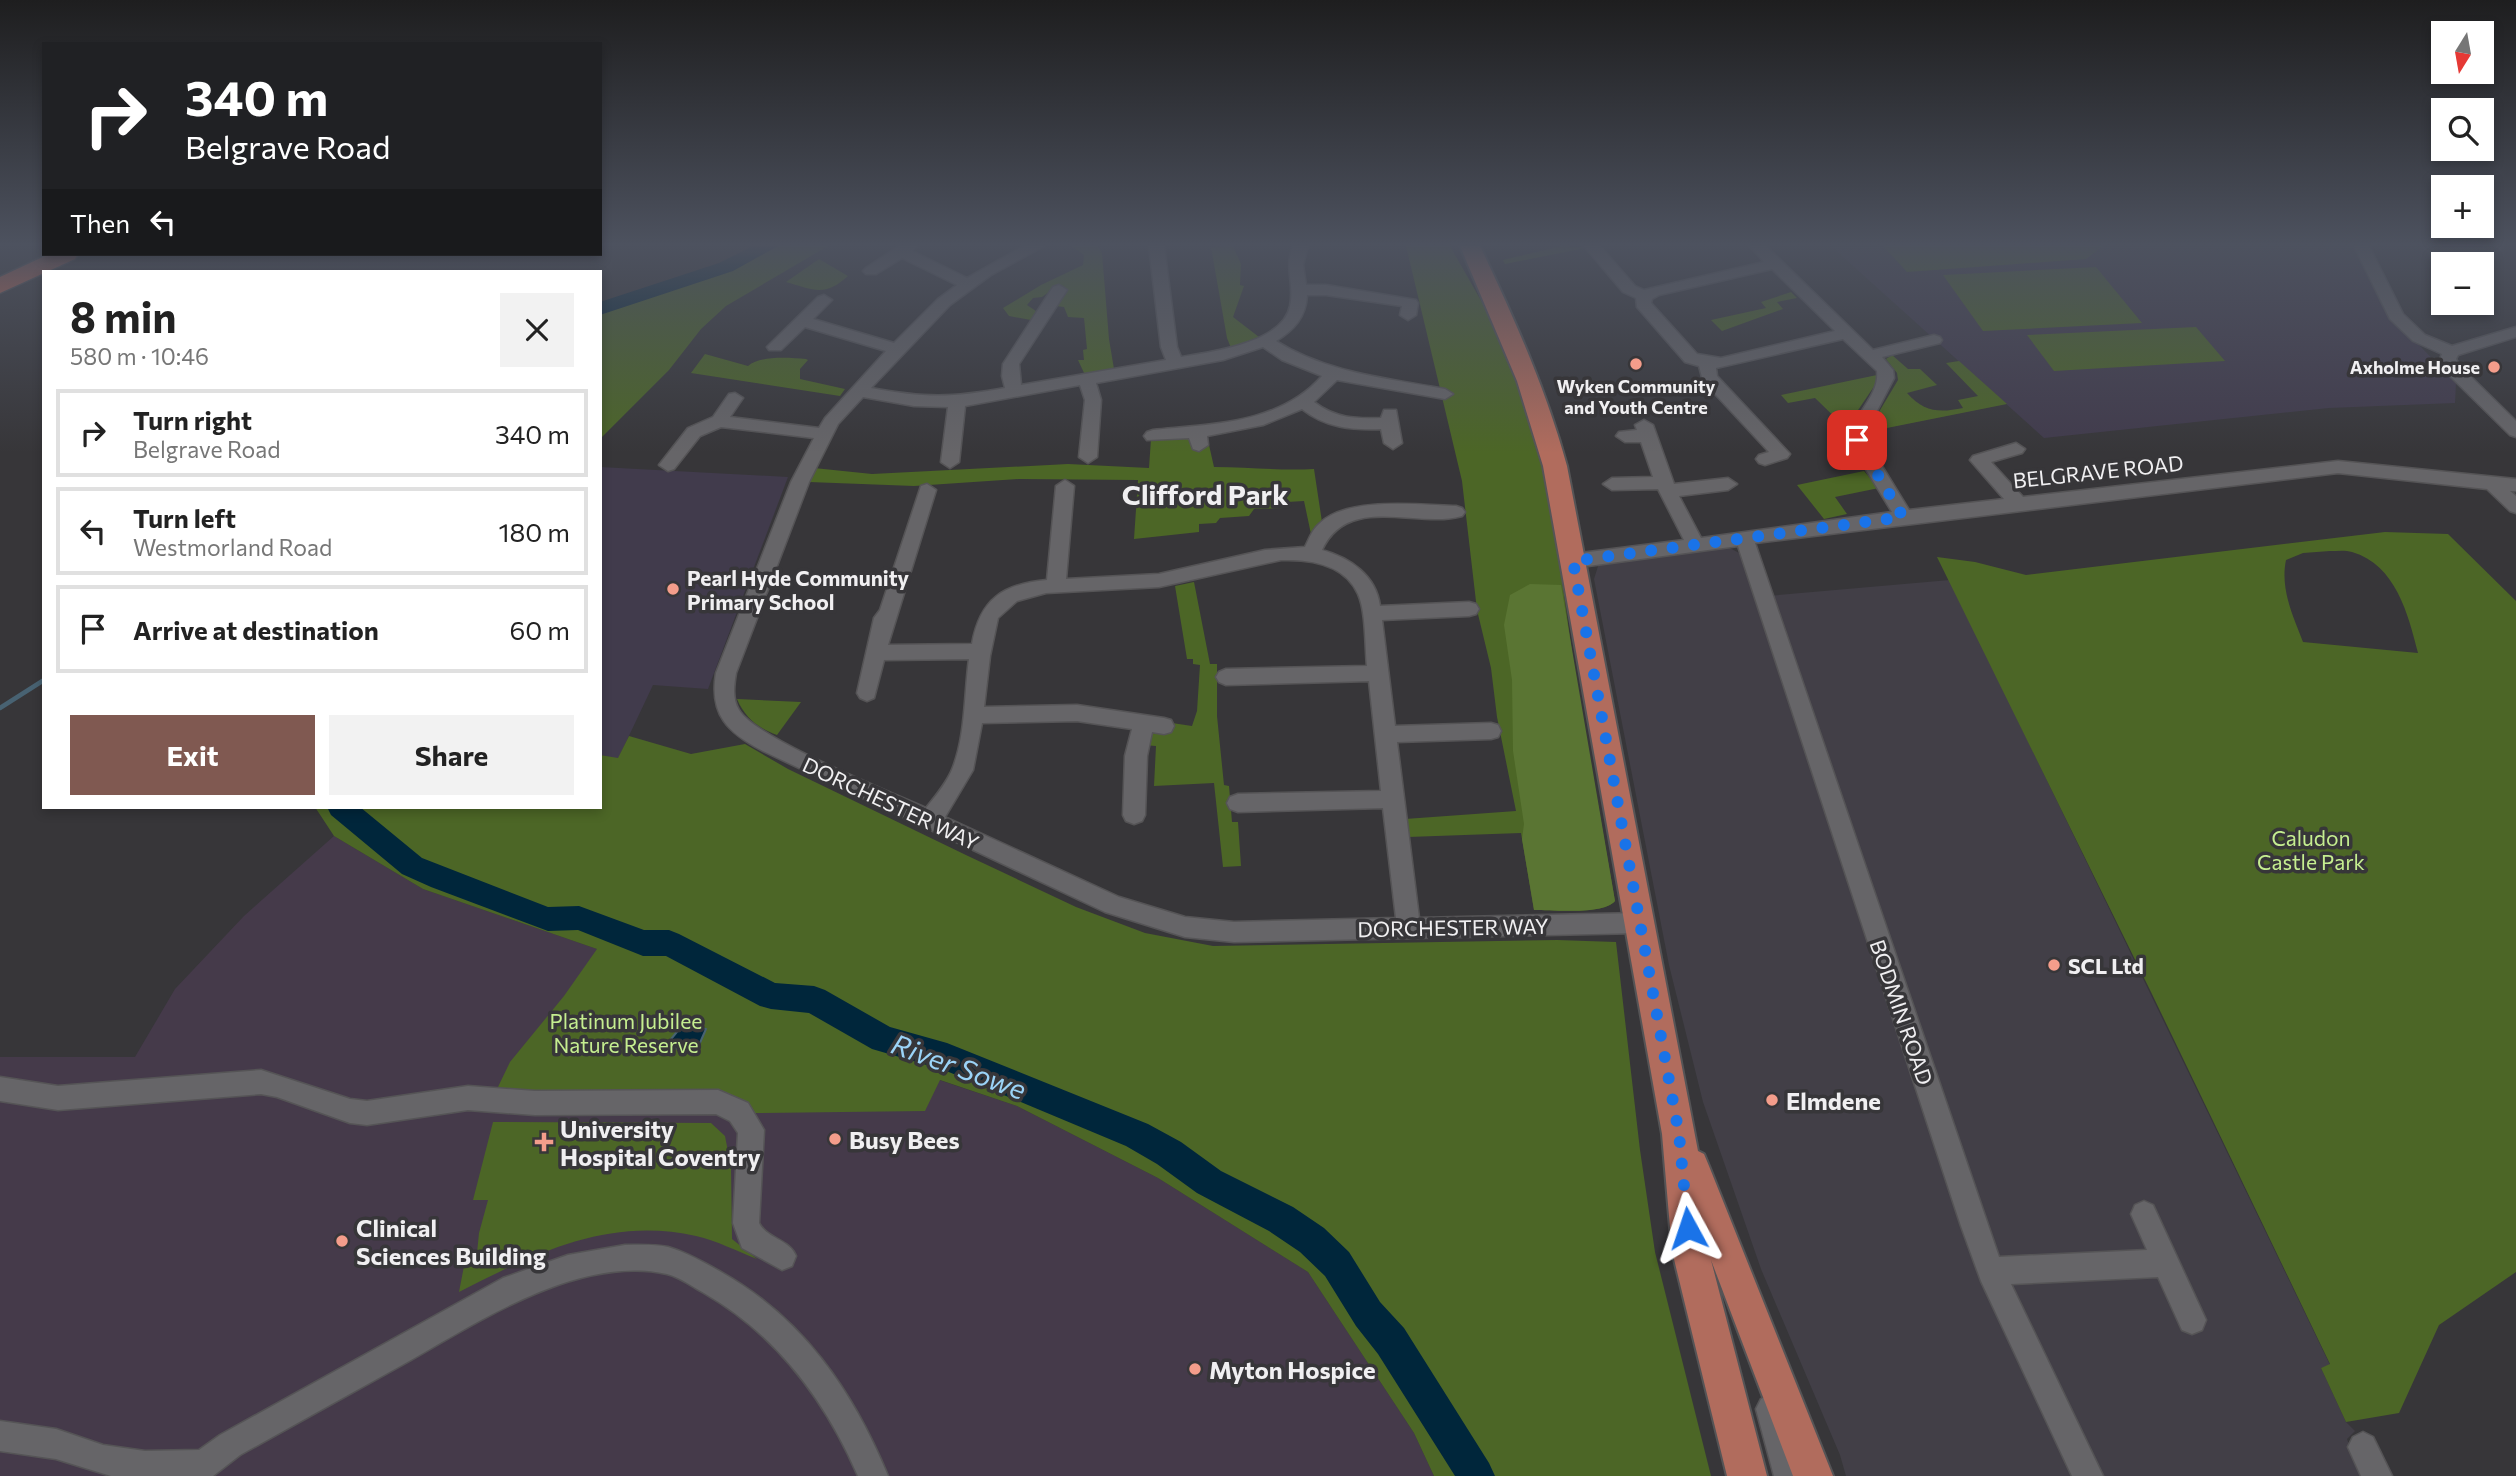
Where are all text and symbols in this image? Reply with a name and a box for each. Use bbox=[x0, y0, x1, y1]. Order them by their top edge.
north arrow bbox=[2431, 21, 2494, 84]
map controls bbox=[2431, 21, 2494, 315]
text: 340 m bbox=[185, 66, 328, 126]
icon: right bbox=[70, 70, 161, 161]
button: search bbox=[2431, 98, 2494, 161]
text: Belgrave Road bbox=[185, 126, 390, 166]
button: + bbox=[2431, 175, 2494, 238]
icon: left bbox=[144, 203, 182, 241]
text: Then bbox=[70, 207, 130, 238]
button: − bbox=[2431, 252, 2494, 315]
text: 8 min bbox=[70, 290, 177, 342]
button: close bbox=[500, 293, 574, 367]
text: 580 m · 10:46 bbox=[70, 342, 209, 370]
marker: Wyken Community and Youth Centre bbox=[1628, 356, 1644, 372]
place label: Axholme House bbox=[2350, 356, 2480, 378]
marker: Axholme House bbox=[2486, 359, 2502, 375]
place label: Wyken Community and Youth Centre bbox=[1557, 375, 1716, 418]
text: Turn right bbox=[133, 404, 252, 435]
pin bbox=[1827, 410, 1887, 470]
icon: right bbox=[74, 414, 112, 452]
text: 340 m bbox=[495, 418, 570, 449]
icon: arrive bbox=[1838, 421, 1876, 459]
text: Belgrave Road bbox=[133, 435, 281, 463]
street label: BELGRAVE ROAD bbox=[2012, 450, 2184, 492]
district label: Clifford Park bbox=[1122, 477, 1288, 511]
text: Turn left bbox=[133, 502, 236, 533]
icon: left bbox=[74, 512, 112, 550]
text: 180 m bbox=[498, 516, 570, 547]
text: Westmorland Road bbox=[133, 533, 332, 561]
place label: Pearl Hyde Community Primary School bbox=[687, 565, 910, 614]
marker: Pearl Hyde Community Primary School bbox=[665, 581, 681, 597]
icon: arrive bbox=[74, 610, 112, 648]
text: Arrive at destination bbox=[133, 614, 379, 645]
text: 60 m bbox=[510, 614, 570, 645]
button: Exit bbox=[70, 715, 315, 795]
button: Share bbox=[329, 715, 574, 795]
street label: DORCHESTER WAY bbox=[799, 751, 983, 855]
park label: Caludon Castle Park bbox=[2257, 825, 2365, 874]
street label: DORCHESTER WAY bbox=[1357, 913, 1549, 941]
street label: BODMIN ROAD bbox=[1865, 936, 1939, 1088]
place label: SCL Ltd bbox=[2068, 953, 2144, 978]
marker: SCL Ltd bbox=[2046, 957, 2062, 973]
park label: Platinum Jubilee Nature Reserve bbox=[550, 1008, 702, 1057]
water label: River Sowe bbox=[887, 1026, 1031, 1106]
place label: Elmdene bbox=[1786, 1086, 1881, 1115]
marker: Elmdene bbox=[1764, 1092, 1780, 1108]
place label: University Hospital Coventry bbox=[560, 1114, 761, 1171]
place label: Busy Bees bbox=[849, 1125, 960, 1154]
marker: Busy Bees bbox=[827, 1131, 843, 1147]
marker: University Hospital Coventry bbox=[534, 1132, 554, 1152]
position arrow bbox=[1651, 1191, 1725, 1265]
place label: Clinical Sciences Building bbox=[356, 1213, 546, 1270]
marker: Clinical Sciences Building bbox=[334, 1233, 350, 1249]
place label: Myton Hospice bbox=[1209, 1355, 1376, 1384]
marker: Myton Hospice bbox=[1187, 1361, 1203, 1377]

